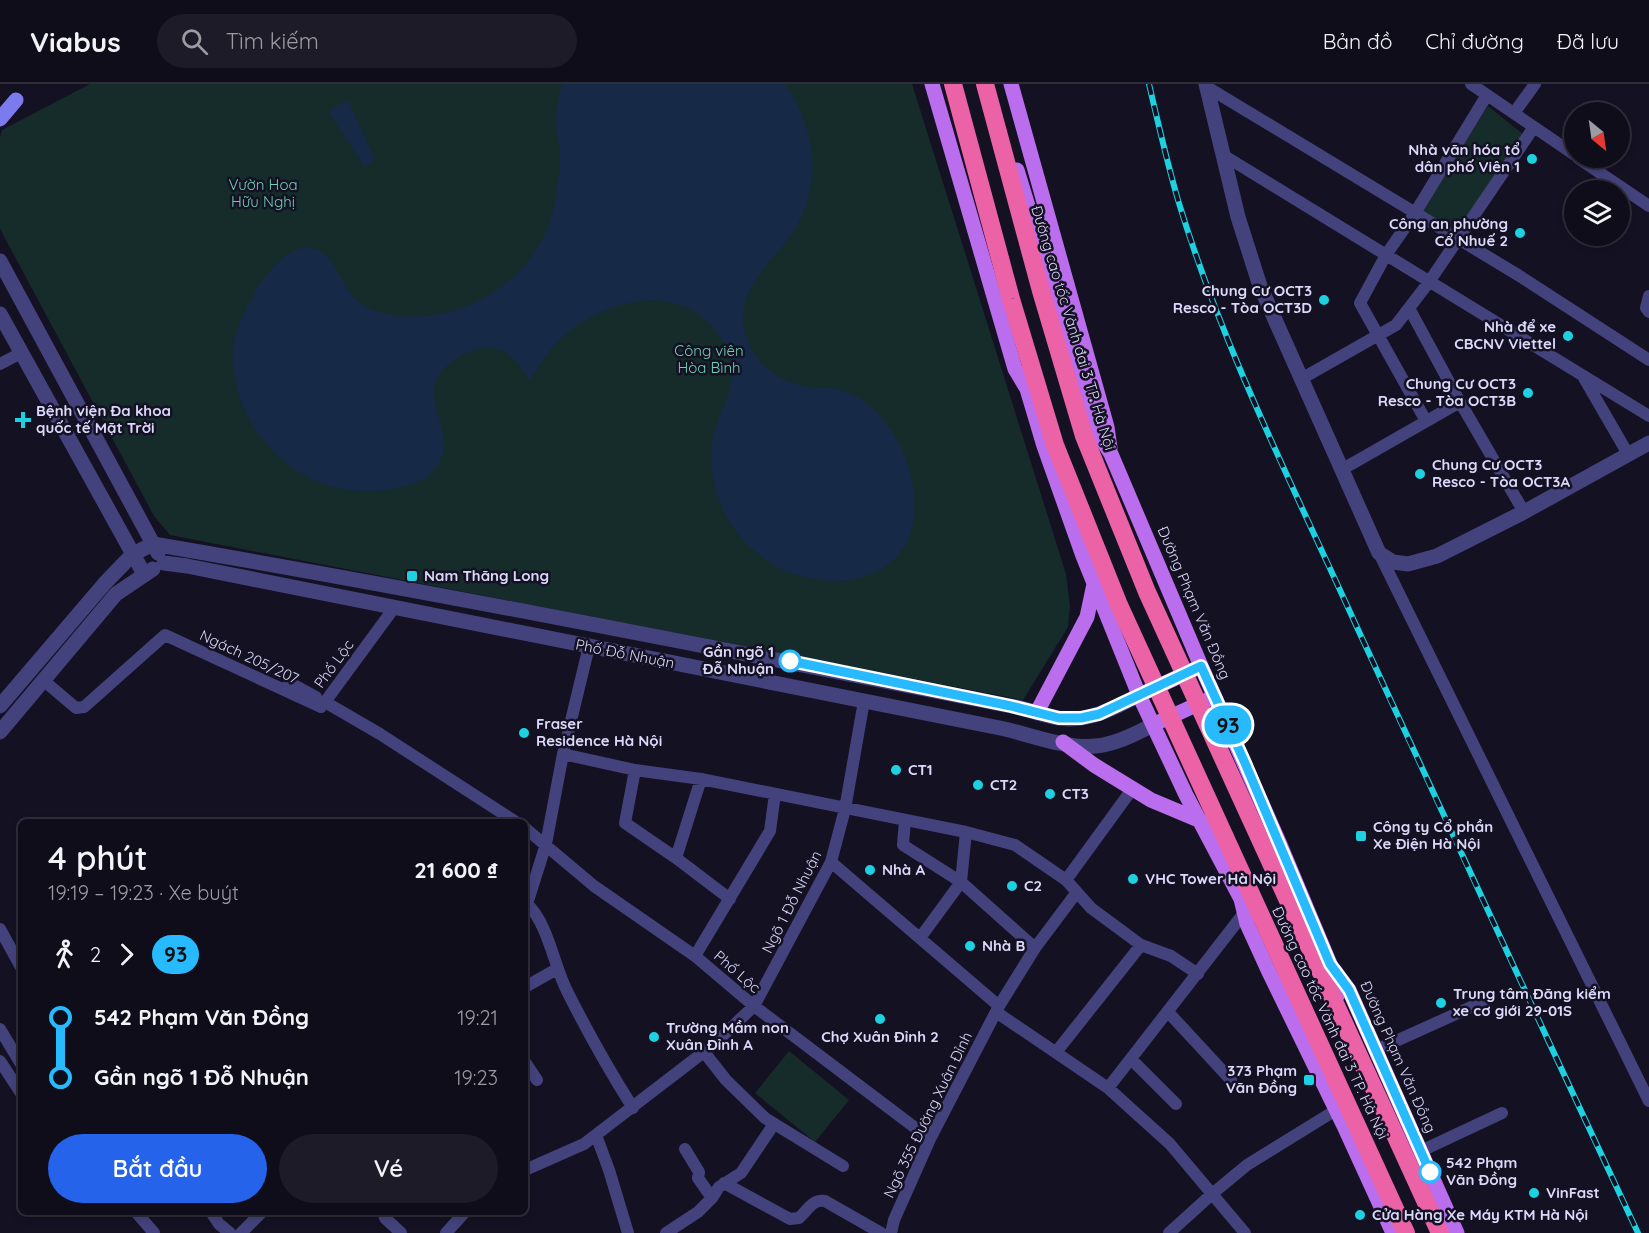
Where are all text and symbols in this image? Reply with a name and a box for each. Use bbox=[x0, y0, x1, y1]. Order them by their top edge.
search box bbox=[157, 14, 577, 68]
text: Viabus bbox=[30, 24, 121, 59]
icon: search bbox=[178, 25, 211, 58]
text: Tìm kiếm bbox=[226, 27, 319, 55]
text: Bản đồ bbox=[1323, 28, 1392, 54]
text: Chỉ đường bbox=[1425, 28, 1524, 54]
text: Đã lưu bbox=[1557, 28, 1619, 54]
north arrow bbox=[1564, 102, 1630, 168]
map controls bbox=[1564, 102, 1630, 246]
place label: Nhà văn hóa tổ dân phố Viên 1 bbox=[1408, 140, 1520, 176]
marker: Nhà văn hóa tổ dân phố Viên 1 bbox=[1525, 152, 1539, 166]
park label: Vườn Hoa Hữu Nghị bbox=[228, 175, 298, 211]
button: layers bbox=[1564, 180, 1630, 246]
street label: Đường cao tốc Vành đai 3 TP. Hà Nội bbox=[1027, 203, 1120, 452]
place label: Công an phường Cổ Nhuế 2 bbox=[1389, 214, 1508, 250]
marker: Công an phường Cổ Nhuế 2 bbox=[1513, 226, 1527, 240]
place label: Chung Cư OCT3 Resco - Tòa OCT3D bbox=[1173, 281, 1312, 317]
marker: Chung Cư OCT3 Resco - Tòa OCT3D bbox=[1317, 293, 1331, 307]
place label: Nhà để xe CBCNV Viettel bbox=[1454, 317, 1556, 353]
marker: Nhà để xe CBCNV Viettel bbox=[1561, 329, 1575, 343]
park label: Công viên Hòa Bình bbox=[674, 341, 744, 377]
place label: Chung Cư OCT3 Resco - Tòa OCT3B bbox=[1378, 374, 1516, 410]
marker: Chung Cư OCT3 Resco - Tòa OCT3B bbox=[1521, 386, 1535, 400]
place label: Bệnh viện Đa khoa quốc tế Mặt Trời bbox=[36, 401, 171, 437]
marker: Bệnh viện Đa khoa quốc tế Mặt Trời bbox=[14, 411, 32, 429]
place label: Chung Cư OCT3 Resco - Tòa OCT3A bbox=[1432, 455, 1570, 491]
marker: Chung Cư OCT3 Resco - Tòa OCT3A bbox=[1413, 467, 1427, 481]
street label: Đường Phạm Văn Đồng bbox=[1154, 523, 1235, 682]
place label: Nam Thăng Long bbox=[424, 566, 549, 585]
marker: Nam Thăng Long bbox=[405, 569, 419, 583]
street label: Ngách 205/207 bbox=[197, 625, 302, 688]
street label: Phố Đỗ Nhuận bbox=[574, 635, 676, 672]
street label: Phố Lộc bbox=[310, 636, 358, 692]
place label: Gần ngõ 1 Đỗ Nhuận bbox=[702, 642, 774, 678]
marker: Gần ngõ 1 Đỗ Nhuận bbox=[779, 650, 801, 672]
line badge: 93 bbox=[1201, 706, 1255, 744]
text: 93 bbox=[1216, 712, 1240, 738]
place label: Fraser Residence Hà Nội bbox=[536, 714, 662, 750]
marker: Fraser Residence Hà Nội bbox=[517, 726, 531, 740]
place label: CT1 bbox=[908, 760, 933, 779]
marker: CT1 bbox=[889, 763, 903, 777]
place label: CT2 bbox=[990, 775, 1017, 794]
marker: CT2 bbox=[971, 778, 985, 792]
place label: CT3 bbox=[1062, 784, 1089, 803]
marker: CT3 bbox=[1043, 787, 1057, 801]
place label: Công ty Cổ phần Xe Điện Hà Nội bbox=[1373, 817, 1493, 853]
marker: Công ty Cổ phần Xe Điện Hà Nội bbox=[1354, 829, 1368, 843]
text: 4 phút bbox=[48, 837, 147, 878]
street label: Ngõ 1 Đỗ Nhuận bbox=[757, 847, 826, 956]
text: 21 600 ₫ bbox=[414, 856, 498, 884]
place label: Nhà A bbox=[882, 860, 925, 879]
marker: Nhà A bbox=[863, 863, 877, 877]
place label: VHC Tower Hà Nội bbox=[1145, 869, 1276, 888]
marker: VHC Tower Hà Nội bbox=[1126, 872, 1140, 886]
place label: C2 bbox=[1024, 876, 1042, 895]
marker: C2 bbox=[1005, 879, 1019, 893]
text: 19:19 – 19:23 · Xe buýt bbox=[48, 880, 239, 905]
street label: Đường cao tốc Vành đai 3 TP. Hà Nội bbox=[1268, 903, 1393, 1142]
place label: Nhà B bbox=[982, 936, 1025, 955]
icon: walk bbox=[48, 938, 81, 971]
icon: forward bbox=[110, 938, 143, 971]
marker: Nhà B bbox=[963, 939, 977, 953]
text: 93 bbox=[164, 941, 187, 967]
text: 2 bbox=[90, 942, 101, 967]
street label: Phố Lộc bbox=[710, 946, 765, 997]
street label: Đường Phạm Văn Đồng bbox=[1356, 978, 1441, 1136]
place label: Trung tâm Đăng kiểm xe cơ giới 29-01S bbox=[1453, 984, 1611, 1020]
marker: Trung tâm Đăng kiểm xe cơ giới 29-01S bbox=[1434, 996, 1448, 1010]
text: 542 Phạm Văn Đồng bbox=[94, 1003, 309, 1031]
text: 19:21 bbox=[457, 1005, 498, 1030]
marker: Chợ Xuân Đỉnh 2 bbox=[873, 1012, 887, 1026]
place label: Trường Mầm non Xuân Đỉnh A bbox=[666, 1018, 789, 1054]
place label: Chợ Xuân Đỉnh 2 bbox=[821, 1027, 939, 1046]
street label: Ngõ 355 Đường Xuân Đỉnh bbox=[879, 1028, 976, 1201]
marker: Trường Mầm non Xuân Đỉnh A bbox=[647, 1030, 661, 1044]
place label: 373 Phạm Văn Đồng bbox=[1226, 1061, 1297, 1097]
text: Gần ngõ 1 Đỗ Nhuận bbox=[94, 1063, 309, 1091]
text: 19:23 bbox=[454, 1065, 498, 1090]
marker: 373 Phạm Văn Đồng bbox=[1302, 1073, 1316, 1087]
button: Bắt đầu bbox=[48, 1134, 267, 1203]
button: Vé bbox=[279, 1134, 498, 1203]
place label: 542 Phạm Văn Đồng bbox=[1446, 1153, 1517, 1189]
marker: 542 Phạm Văn Đồng bbox=[1419, 1161, 1441, 1183]
place label: VinFast bbox=[1546, 1183, 1600, 1202]
marker: VinFast bbox=[1527, 1186, 1541, 1200]
place label: Cửa Hàng Xe Máy KTM Hà Nội bbox=[1372, 1205, 1588, 1224]
marker: Cửa Hàng Xe Máy KTM Hà Nội bbox=[1353, 1208, 1367, 1222]

